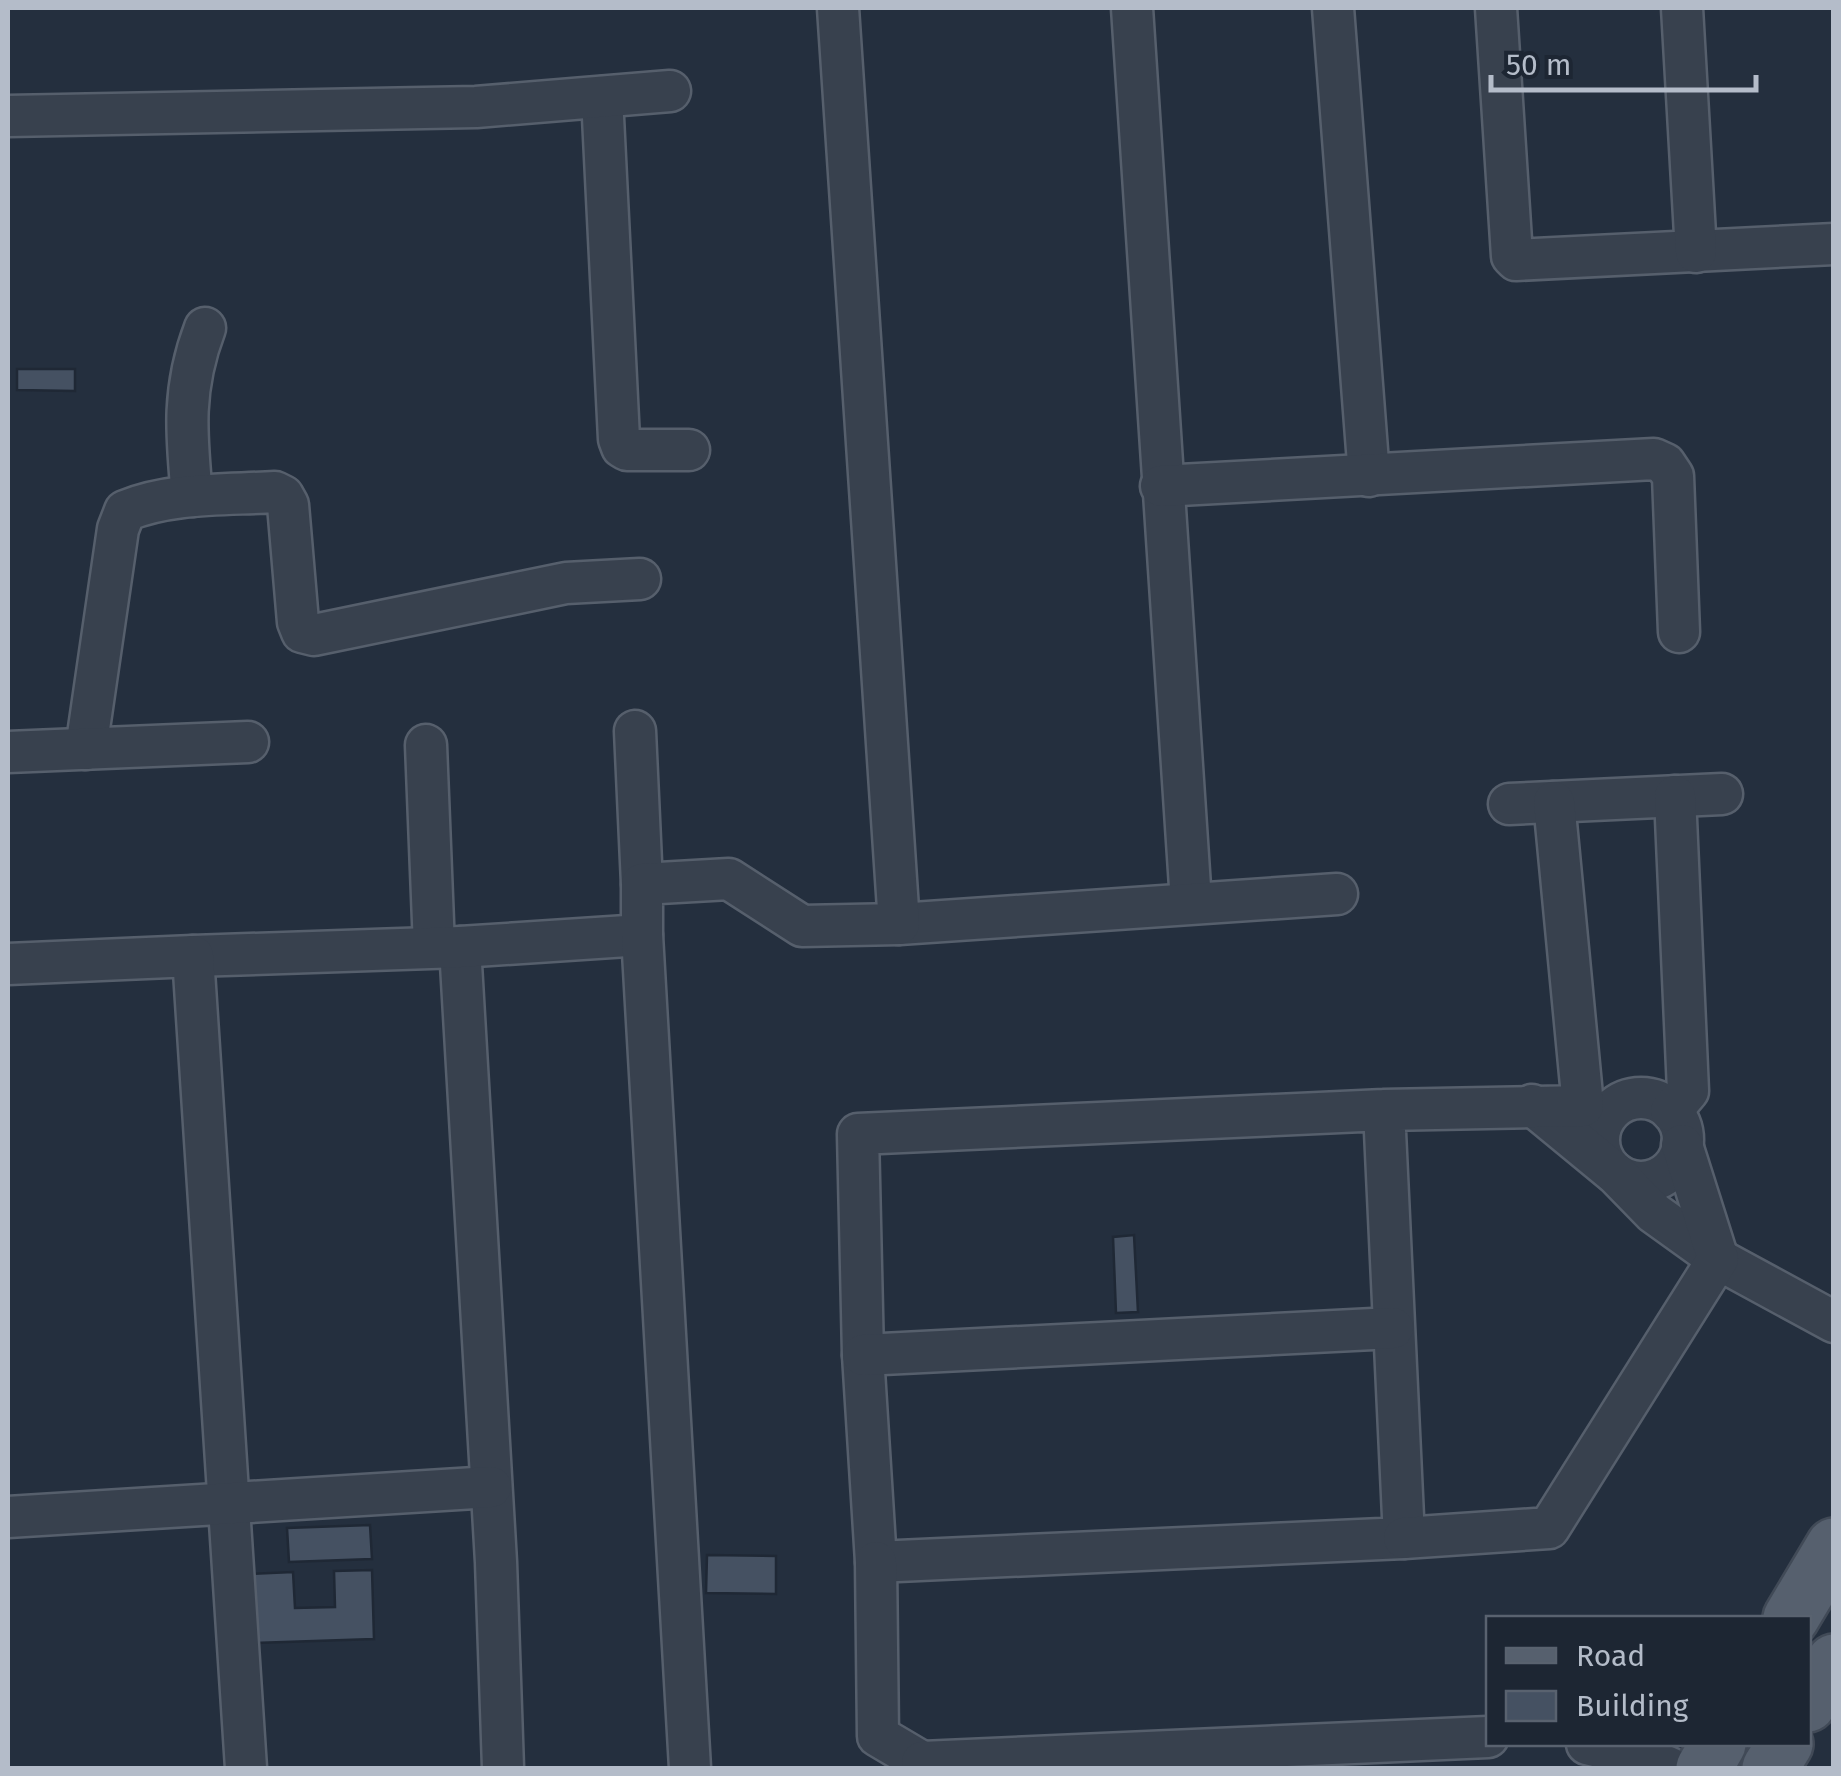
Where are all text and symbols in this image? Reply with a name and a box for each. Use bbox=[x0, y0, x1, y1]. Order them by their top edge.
scale bar bbox=[1491, 30, 1756, 92]
text: 50 m bbox=[1506, 47, 1571, 83]
legend bbox=[1486, 1616, 1811, 1746]
text: Road bbox=[1576, 1638, 1645, 1674]
text: Building bbox=[1576, 1688, 1689, 1724]

